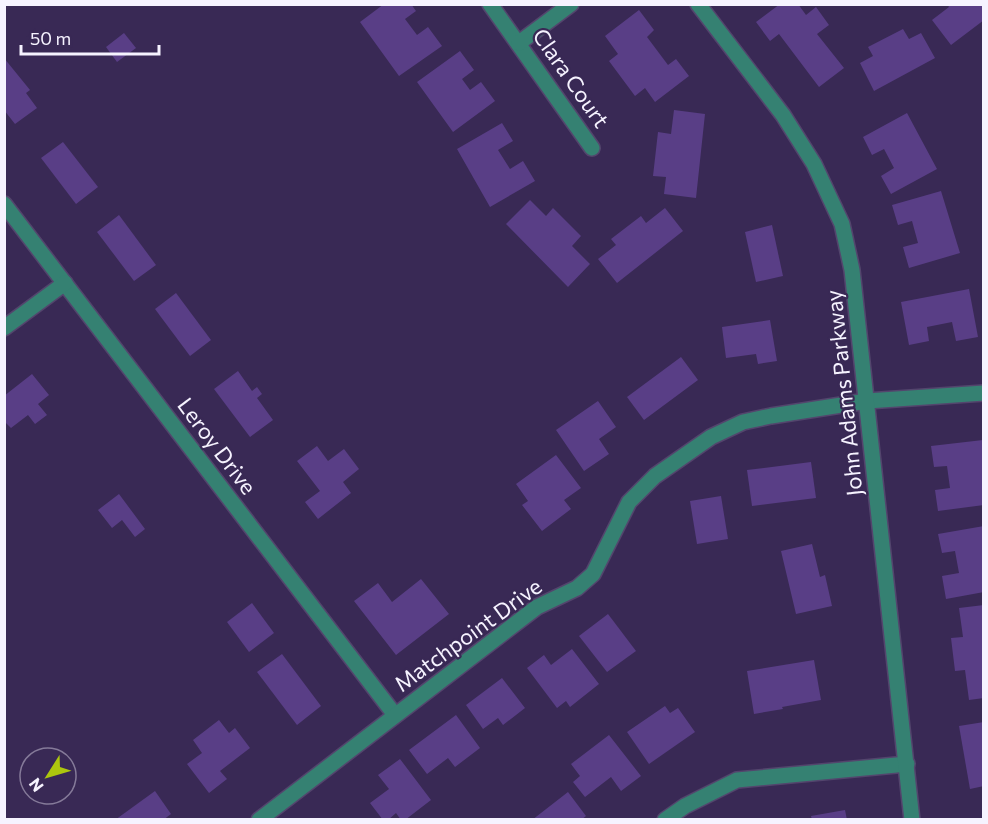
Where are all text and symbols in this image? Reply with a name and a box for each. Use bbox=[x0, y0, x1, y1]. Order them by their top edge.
scale bar bbox=[21, 18, 159, 56]
street label: Clara Court bbox=[527, 23, 615, 132]
text: 50 m bbox=[30, 27, 71, 49]
street label: John Adams Parkway bbox=[819, 289, 868, 498]
street label: Leroy Drive bbox=[172, 392, 263, 499]
street label: Matchpoint Drive bbox=[389, 572, 547, 697]
north arrow bbox=[18, 746, 78, 806]
text: N bbox=[24, 775, 47, 796]

